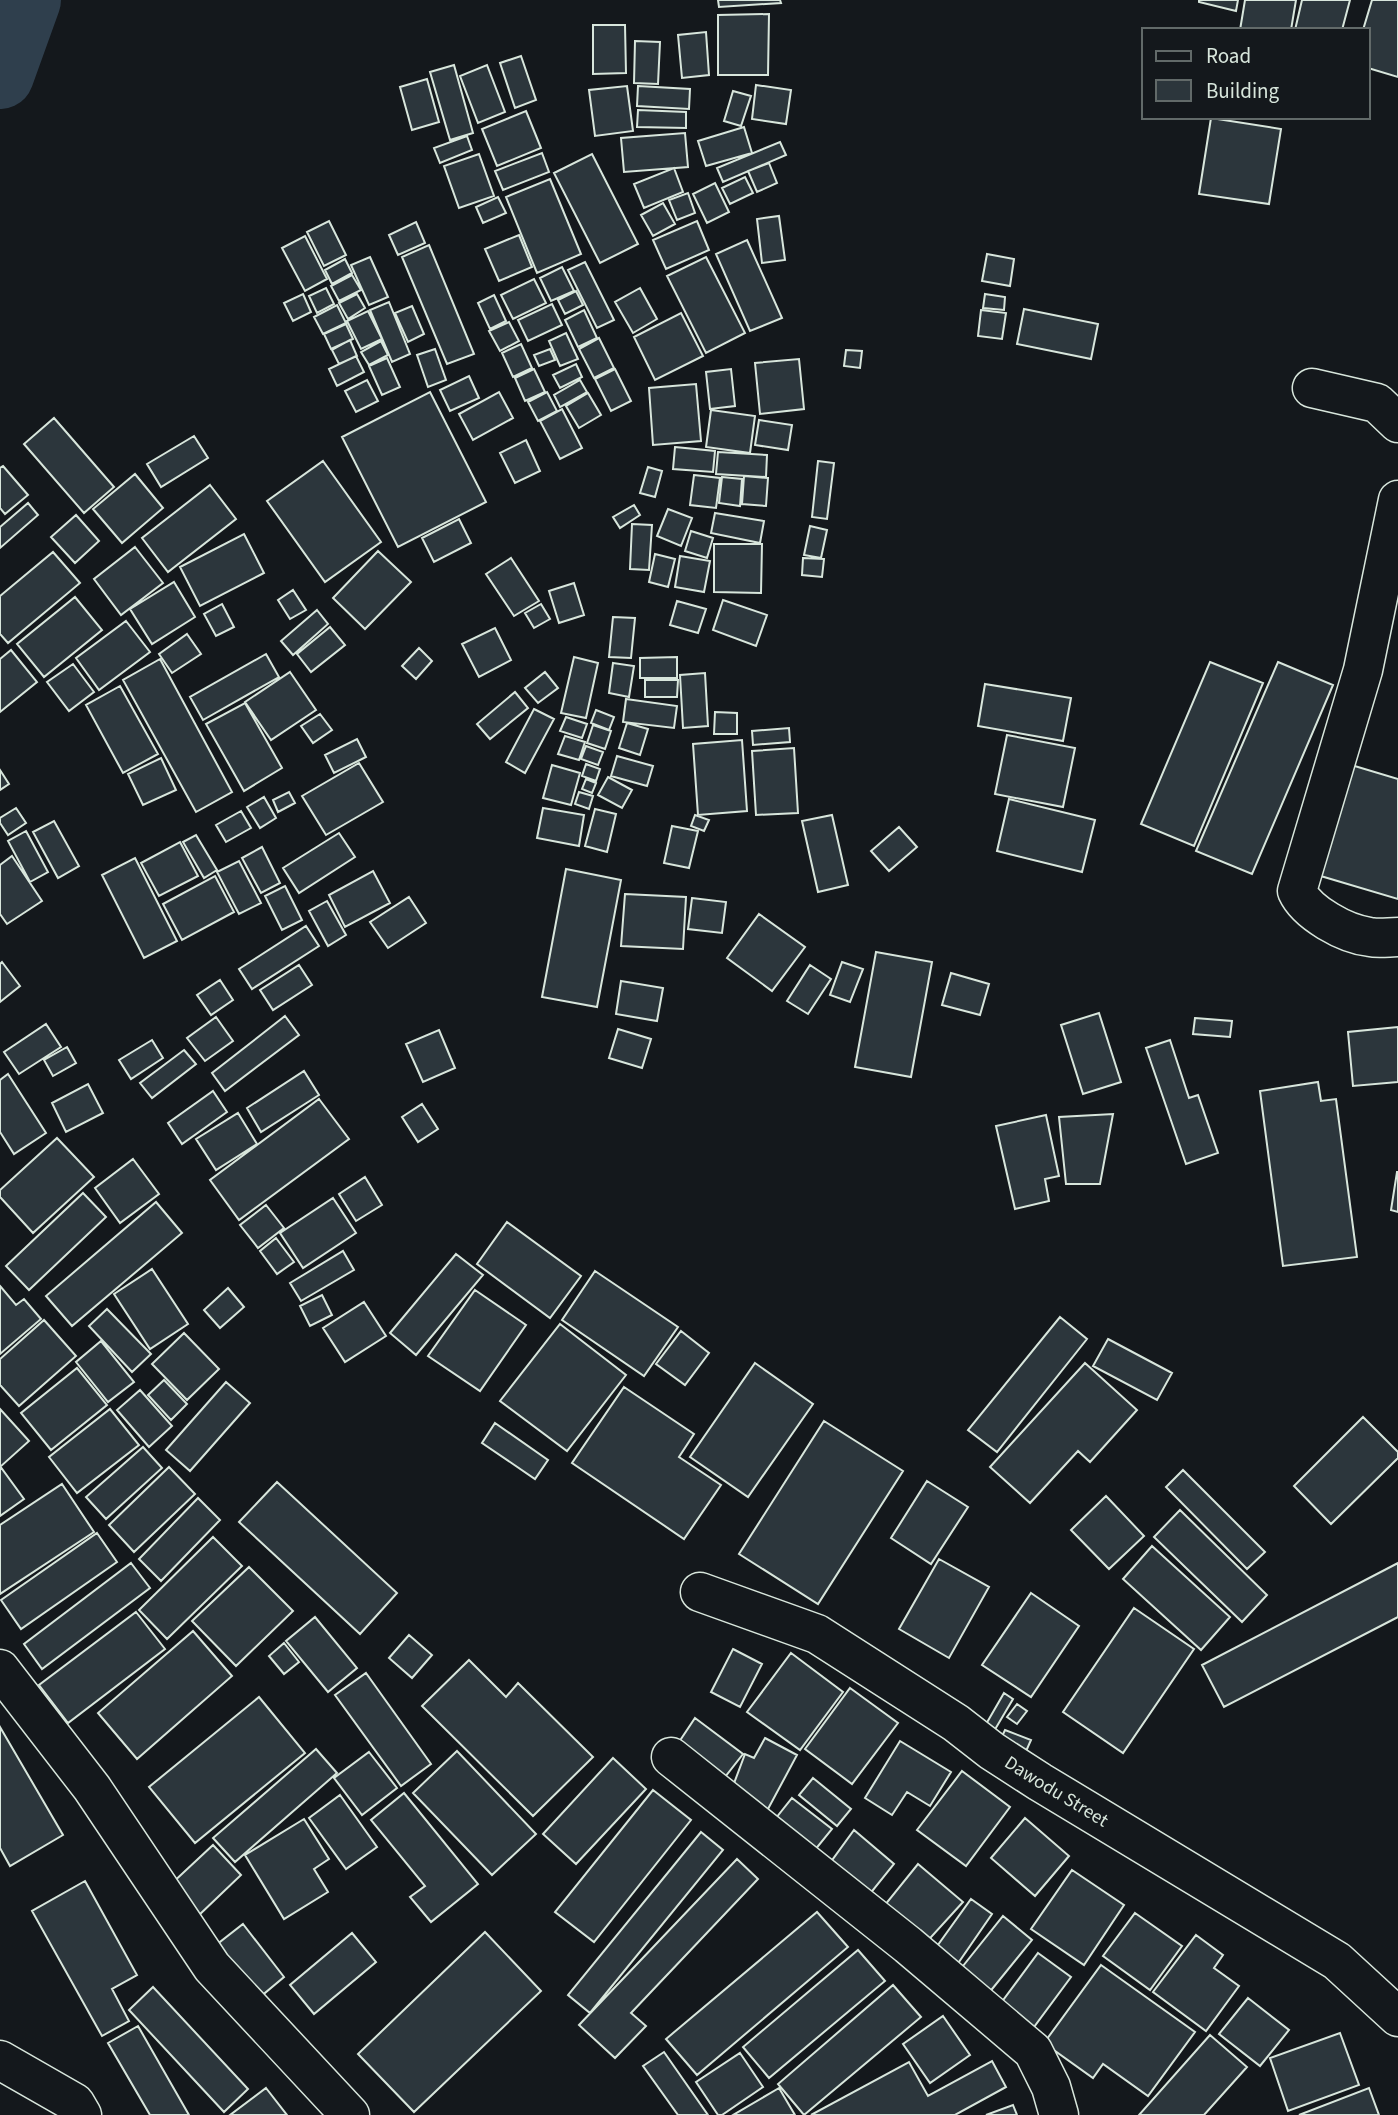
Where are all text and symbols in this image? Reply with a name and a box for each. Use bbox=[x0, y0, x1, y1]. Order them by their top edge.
legend bbox=[1142, 28, 1370, 119]
text: Road bbox=[1206, 41, 1251, 71]
text: Building bbox=[1206, 76, 1280, 106]
street label: Dawodu Street bbox=[999, 1749, 1114, 1834]

